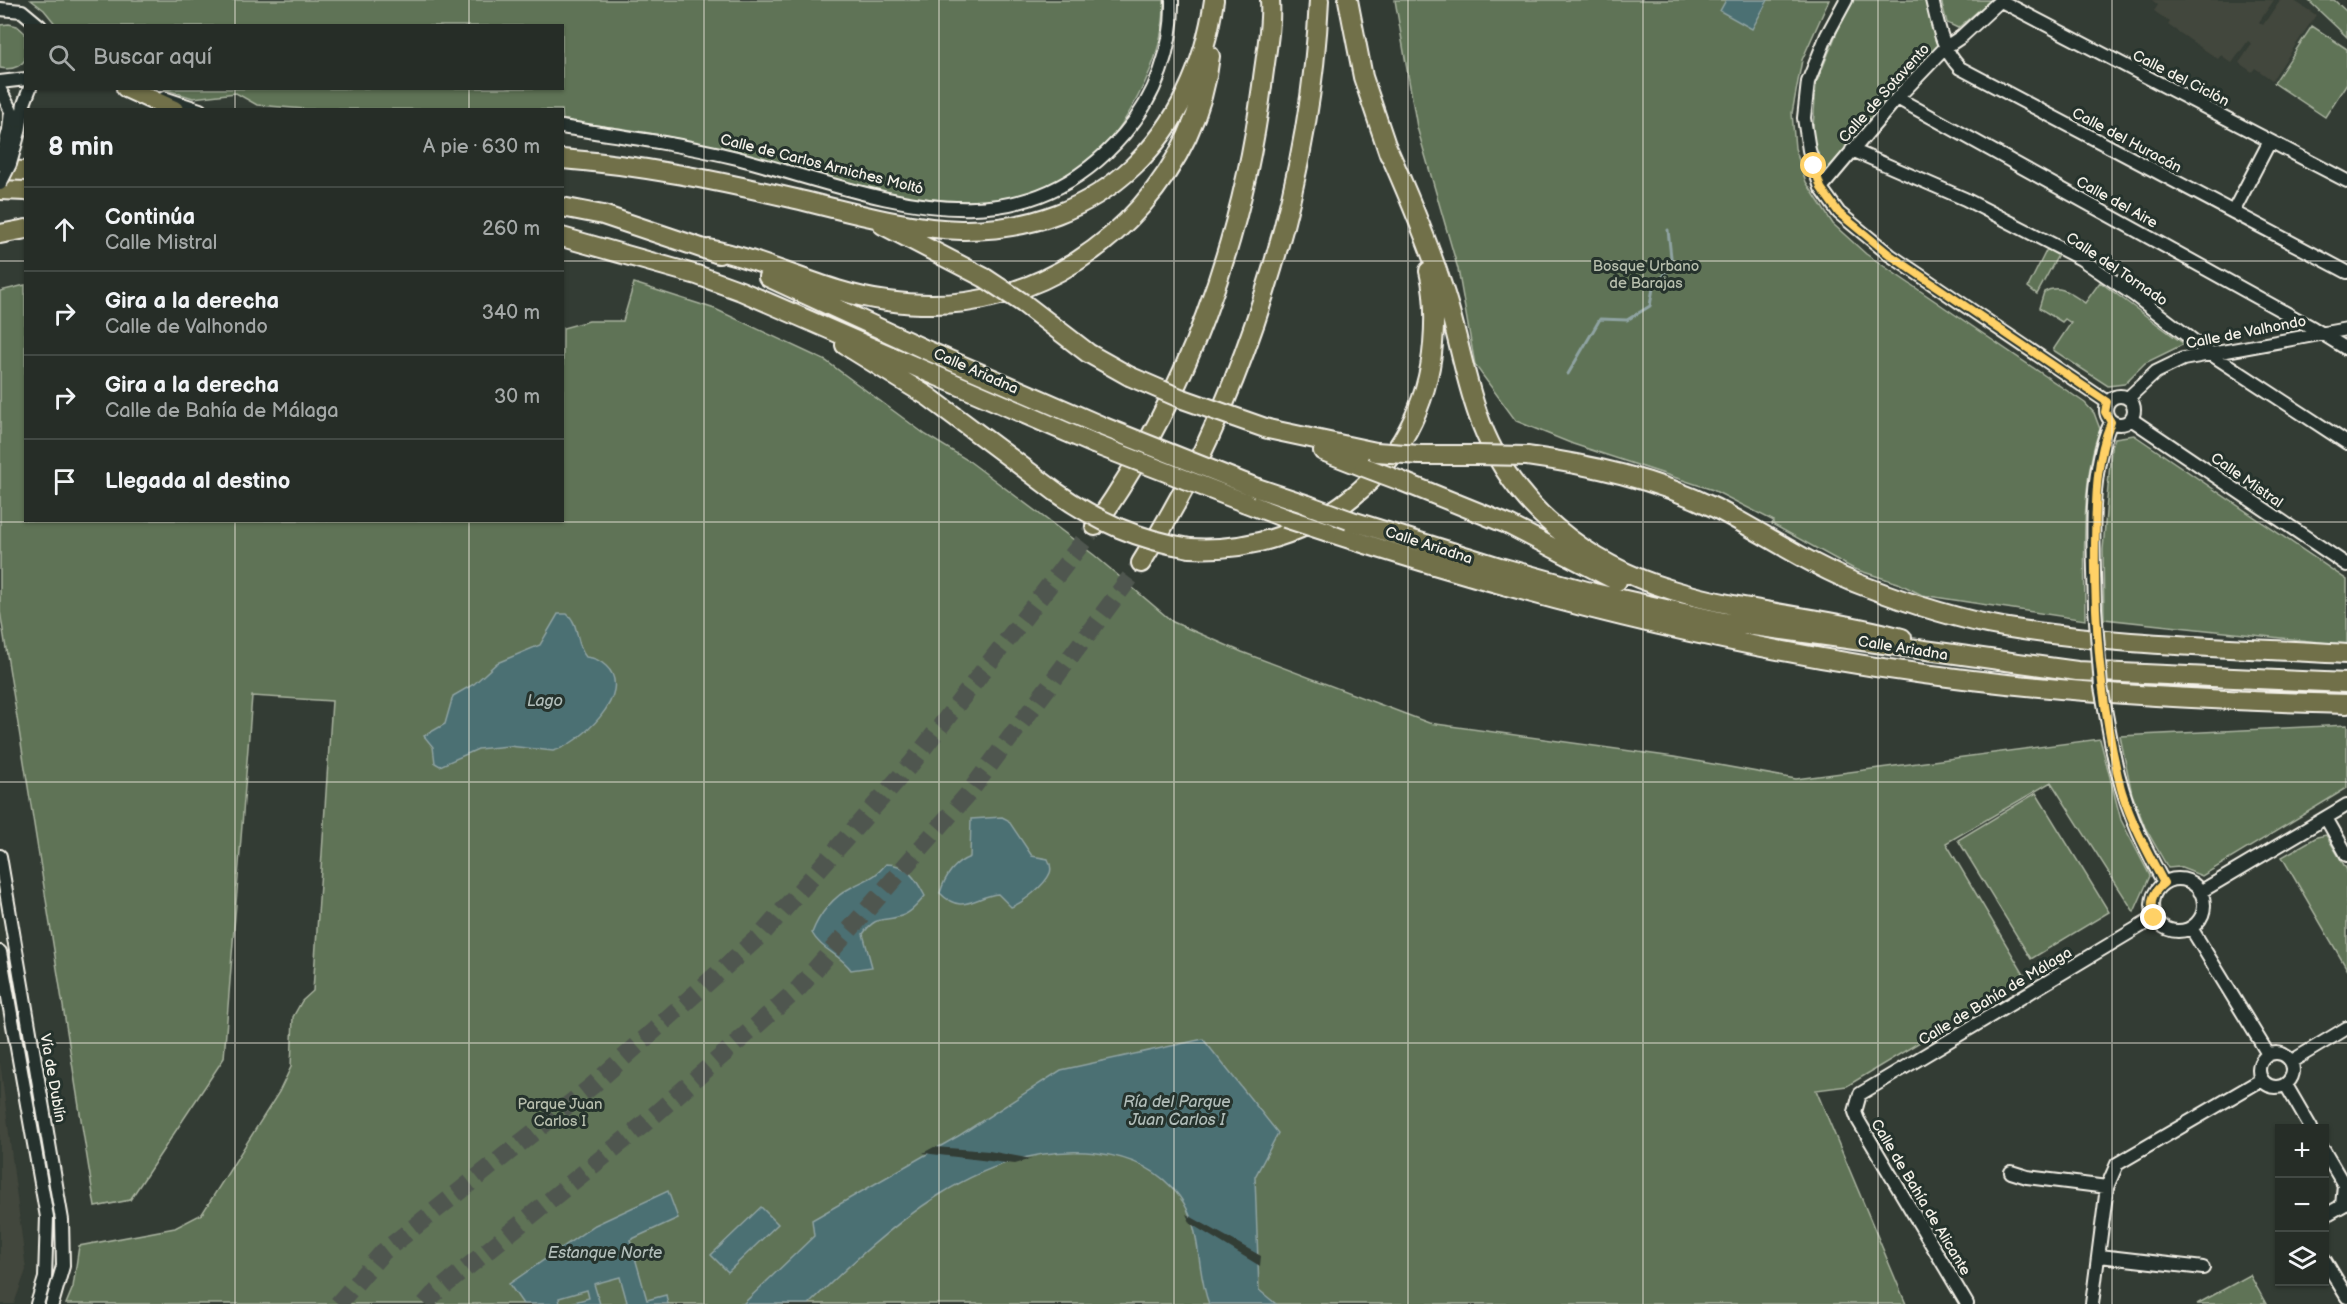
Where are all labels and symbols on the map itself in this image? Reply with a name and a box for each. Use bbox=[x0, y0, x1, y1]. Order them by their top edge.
street label: Calle de Sotavento bbox=[1835, 40, 1934, 147]
street label: Calle del Ciclón bbox=[2129, 46, 2232, 111]
street label: Calle del Huracán bbox=[2069, 104, 2185, 177]
street label: Calle de Carlos Arniches Moltó bbox=[718, 130, 925, 199]
route start bbox=[1800, 152, 1826, 178]
street label: Calle del Aire bbox=[2073, 172, 2161, 233]
street label: Calle del Tornado bbox=[2062, 228, 2171, 310]
park label: Bosque Urbano de Barajas bbox=[1593, 257, 1699, 293]
street label: Calle de Valhondo bbox=[2184, 312, 2308, 353]
street label: Calle Ariadna bbox=[930, 344, 1021, 399]
street label: Calle Mistral bbox=[2207, 449, 2287, 512]
street label: Calle Ariadna bbox=[1383, 522, 1475, 569]
street label: Calle Ariadna bbox=[1857, 632, 1949, 665]
water label: Lago bbox=[527, 692, 563, 711]
route end bbox=[2140, 904, 2166, 930]
street label: Calle de Bahía de Málaga bbox=[1915, 943, 2075, 1050]
street label: Vía de Dublín bbox=[35, 1032, 70, 1124]
water label: Ría del Parque Juan Carlos I bbox=[1123, 1093, 1231, 1130]
park label: Parque Juan Carlos I bbox=[518, 1095, 602, 1131]
street label: Calle de Bahía de Alicante bbox=[1866, 1116, 1975, 1279]
water label: Estanque Norte bbox=[548, 1244, 662, 1263]

